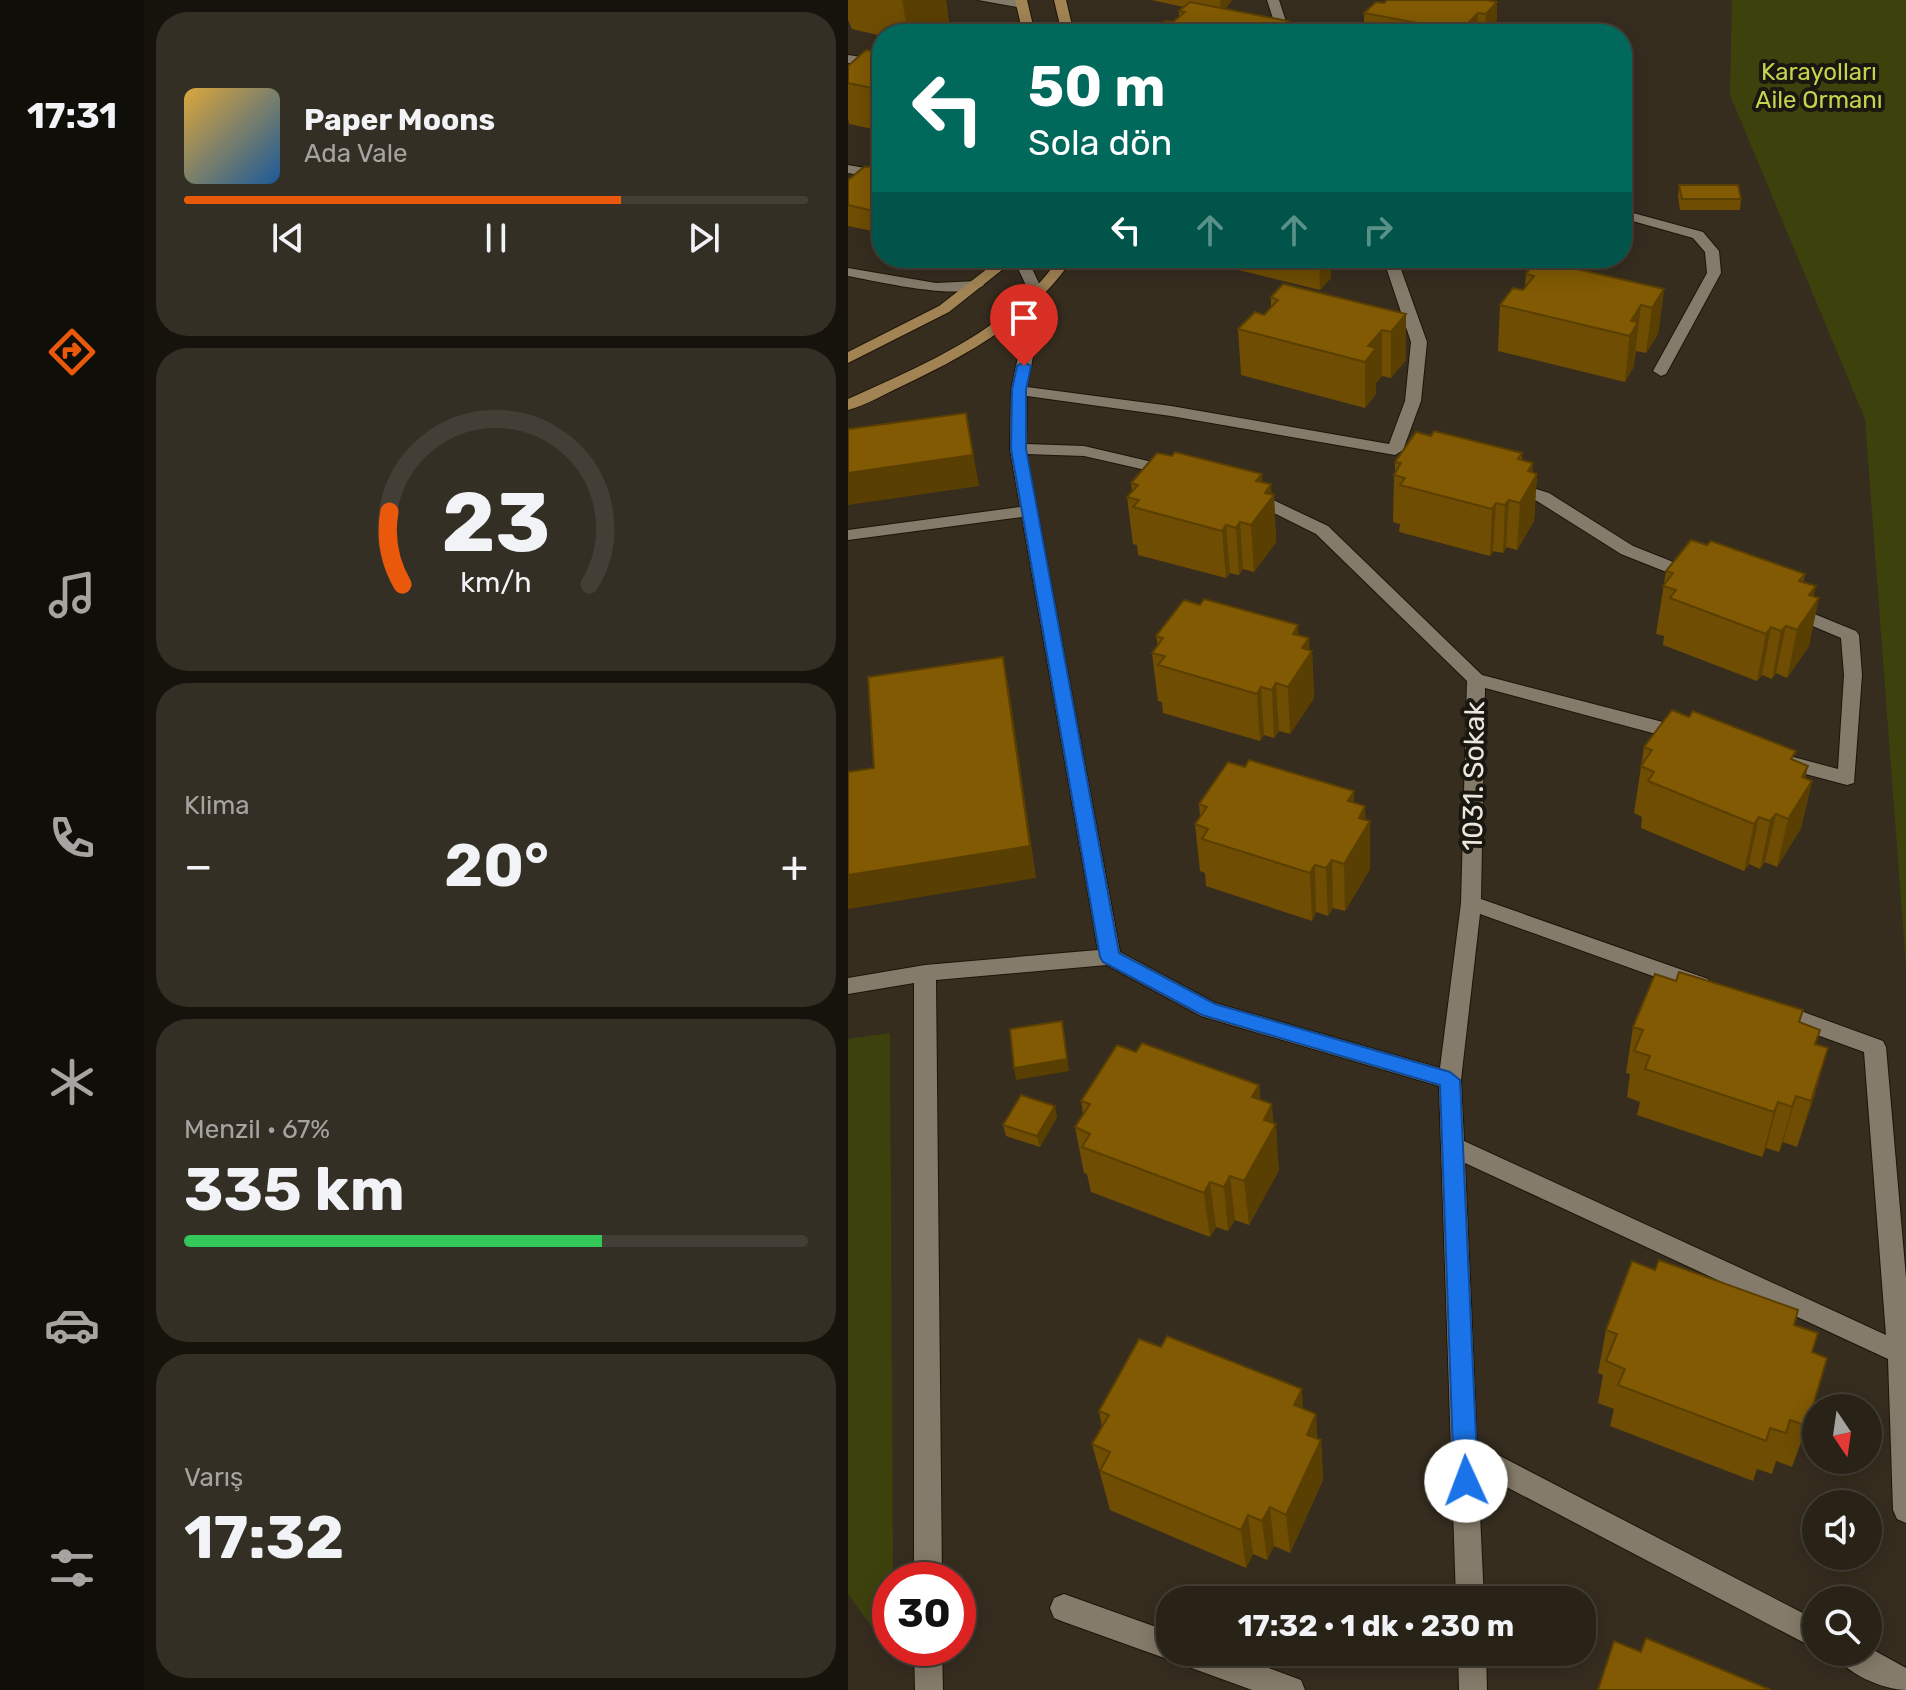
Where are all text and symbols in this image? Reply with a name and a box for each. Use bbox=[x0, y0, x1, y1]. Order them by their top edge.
text: 50 m bbox=[1028, 54, 1165, 120]
icon: left bbox=[896, 56, 1000, 160]
park label: Karayolları Aile Ormanı bbox=[1755, 58, 1883, 114]
text: 17:31 bbox=[27, 94, 117, 137]
text: Paper Moons bbox=[304, 102, 495, 138]
text: Sola dön bbox=[1028, 121, 1172, 164]
text: Ada Vale bbox=[304, 138, 408, 169]
icon: left bbox=[1104, 208, 1148, 252]
icon: ahead bbox=[1188, 208, 1232, 252]
icon: ahead bbox=[1272, 208, 1316, 252]
icon: right bbox=[1356, 208, 1400, 252]
icon: previous bbox=[266, 216, 310, 260]
icon: pause bbox=[474, 216, 518, 260]
icon: next bbox=[682, 216, 726, 260]
pin bbox=[990, 284, 1058, 366]
icon: arrive bbox=[1002, 296, 1046, 340]
icon: directions bbox=[44, 324, 100, 380]
text: 23 bbox=[442, 473, 550, 572]
text: km/h bbox=[460, 566, 532, 600]
icon: music bbox=[44, 567, 100, 623]
street label: 1031. Sokak bbox=[1456, 700, 1491, 851]
text: Klima bbox=[184, 790, 250, 821]
icon: phone bbox=[44, 810, 100, 866]
text: 20° bbox=[444, 830, 549, 901]
text: − bbox=[184, 840, 213, 892]
text: + bbox=[781, 840, 808, 892]
icon: climate bbox=[44, 1054, 100, 1110]
text: Menzil · 67% bbox=[184, 1114, 330, 1145]
text: 335 km bbox=[184, 1154, 405, 1225]
icon: car bbox=[44, 1297, 100, 1353]
north arrow bbox=[1802, 1394, 1882, 1474]
map controls bbox=[1802, 1394, 1882, 1666]
position arrow bbox=[1424, 1439, 1508, 1523]
text: Varış bbox=[184, 1462, 243, 1493]
button: sound bbox=[1802, 1490, 1882, 1570]
text: 17:32 bbox=[184, 1502, 344, 1573]
icon: filters bbox=[44, 1540, 100, 1596]
speed limit sign: 30 bbox=[872, 1562, 976, 1666]
button: search bbox=[1802, 1586, 1882, 1666]
text: 17:32 · 1 dk · 230 m bbox=[1238, 1608, 1514, 1644]

